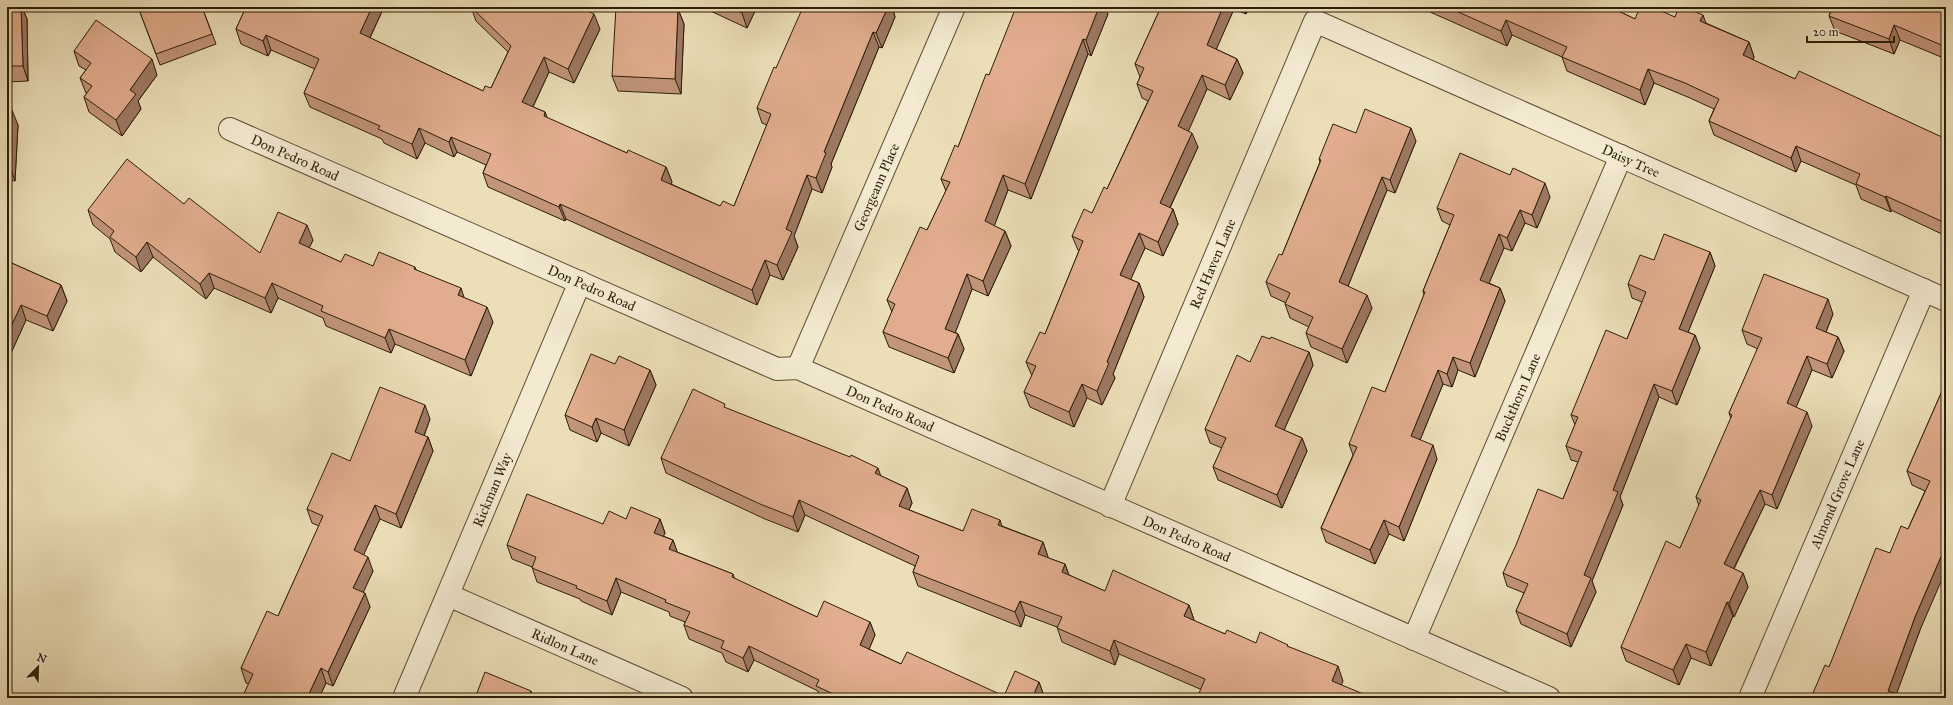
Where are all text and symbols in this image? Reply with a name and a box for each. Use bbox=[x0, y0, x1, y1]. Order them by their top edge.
scale bar bbox=[1807, 18, 1894, 44]
text: 20 m bbox=[1813, 25, 1839, 39]
street label: Don Pedro Road bbox=[248, 131, 342, 184]
street label: Georgeann Place bbox=[850, 140, 903, 234]
street label: Daisy Tree bbox=[1599, 140, 1663, 181]
street label: Red Haven Lane bbox=[1186, 216, 1239, 311]
street label: Don Pedro Road bbox=[545, 261, 638, 314]
street label: Buckthorn Lane bbox=[1491, 350, 1544, 444]
street label: Don Pedro Road bbox=[843, 382, 937, 435]
street label: Almond Grove Lane bbox=[1806, 436, 1868, 552]
street label: Rickman Way bbox=[469, 450, 516, 530]
street label: Don Pedro Road bbox=[1140, 512, 1233, 566]
street label: Ridlon Lane bbox=[529, 624, 602, 669]
north arrow bbox=[18, 647, 58, 687]
text: N bbox=[35, 650, 49, 666]

